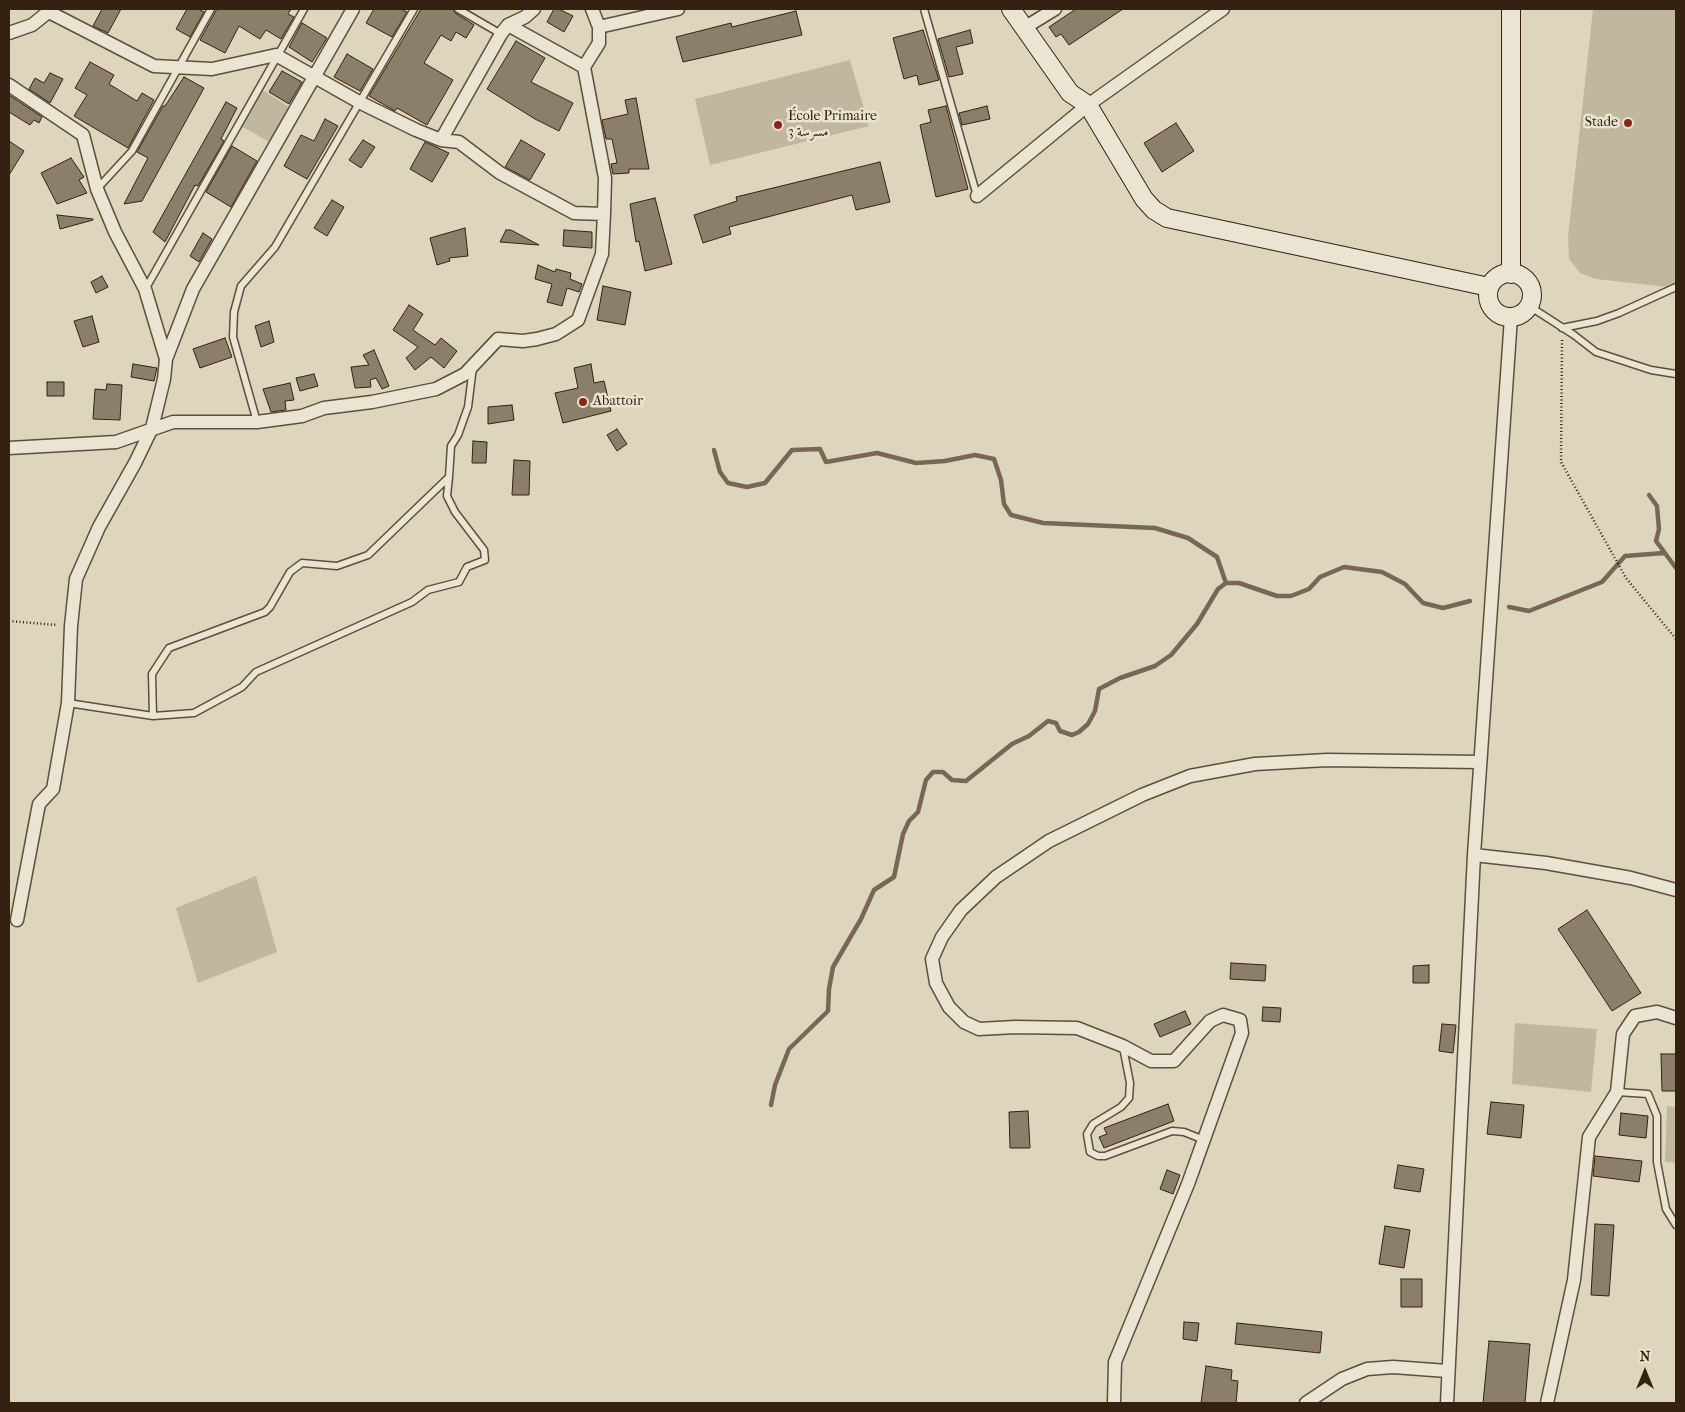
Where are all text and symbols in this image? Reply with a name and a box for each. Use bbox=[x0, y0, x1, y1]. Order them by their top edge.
place label: École Primaire 3 مسرسة bbox=[788, 109, 877, 142]
place label: Stade bbox=[1585, 115, 1618, 131]
marker: Stade bbox=[1622, 117, 1634, 129]
marker: École Primaire 3 مسرسة bbox=[772, 119, 784, 131]
place label: Abattoir bbox=[593, 394, 643, 410]
marker: Abattoir bbox=[577, 396, 589, 408]
north arrow bbox=[1620, 1347, 1670, 1397]
text: N bbox=[1640, 1348, 1650, 1365]

